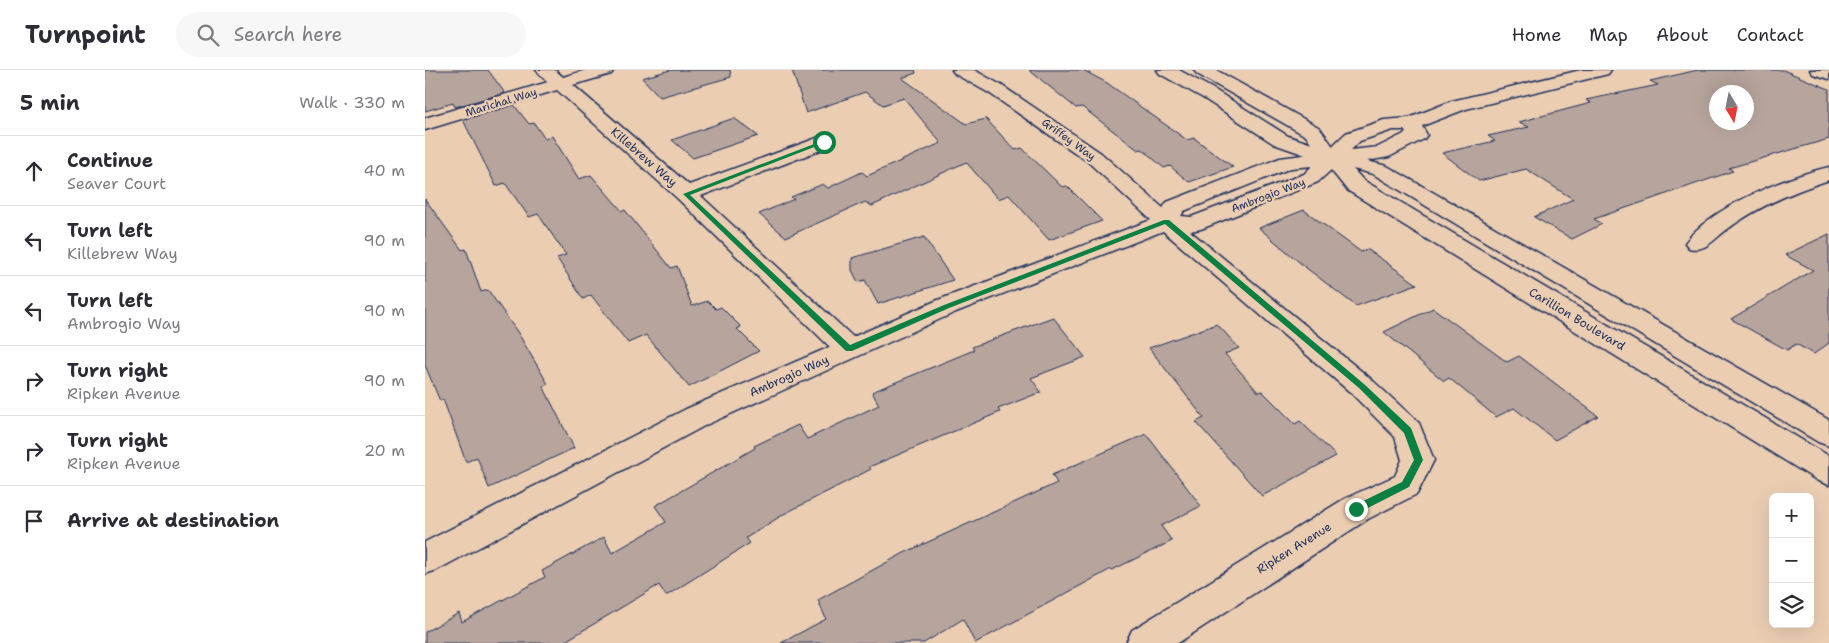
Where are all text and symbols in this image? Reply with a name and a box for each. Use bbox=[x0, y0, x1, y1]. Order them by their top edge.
search box bbox=[176, 12, 526, 57]
text: Turnpoint bbox=[25, 19, 146, 51]
icon: search bbox=[194, 21, 222, 49]
text: Search here bbox=[234, 22, 342, 47]
text: Home bbox=[1512, 23, 1561, 47]
text: Map bbox=[1589, 23, 1628, 47]
text: About bbox=[1656, 23, 1709, 47]
text: Contact bbox=[1737, 23, 1804, 47]
street label: Marichal Way bbox=[464, 84, 539, 120]
north arrow bbox=[1709, 85, 1754, 130]
text: 5 min bbox=[20, 89, 80, 117]
text: Walk · 330 m bbox=[299, 92, 405, 113]
street label: Griffey Way bbox=[1039, 115, 1099, 164]
street label: Killebrew Way bbox=[607, 124, 681, 190]
route start bbox=[813, 131, 836, 154]
text: Continue bbox=[67, 148, 153, 173]
icon: ahead bbox=[20, 157, 48, 185]
text: 40 m bbox=[363, 160, 405, 181]
text: Seaver Court bbox=[67, 173, 166, 194]
street label: Ambrogio Way bbox=[1229, 174, 1307, 216]
text: Turn left bbox=[67, 218, 153, 243]
icon: left bbox=[20, 227, 48, 255]
text: 90 m bbox=[364, 230, 405, 251]
text: Killebrew Way bbox=[67, 243, 178, 264]
street label: Carillion Boulevard bbox=[1526, 284, 1628, 354]
text: Turn left bbox=[67, 288, 153, 313]
icon: left bbox=[20, 297, 48, 325]
text: 90 m bbox=[364, 300, 405, 321]
text: Ambrogio Way bbox=[67, 313, 181, 334]
street label: Ambrogio Way bbox=[747, 351, 831, 401]
text: Turn right bbox=[67, 358, 168, 383]
icon: right bbox=[20, 367, 48, 395]
text: 90 m bbox=[364, 370, 405, 391]
text: Ripken Avenue bbox=[67, 383, 181, 404]
text: Turn right bbox=[67, 428, 168, 453]
icon: right bbox=[20, 437, 48, 465]
text: 20 m bbox=[364, 440, 405, 461]
text: Ripken Avenue bbox=[67, 453, 181, 474]
map controls bbox=[1769, 493, 1814, 628]
button: + bbox=[1769, 493, 1814, 538]
route end bbox=[1345, 498, 1368, 521]
icon: arrive bbox=[20, 507, 48, 535]
text: Arrive at destination bbox=[67, 508, 279, 533]
street label: Ripken Avenue bbox=[1254, 519, 1335, 577]
button: − bbox=[1769, 538, 1814, 583]
button: layers bbox=[1769, 583, 1814, 628]

